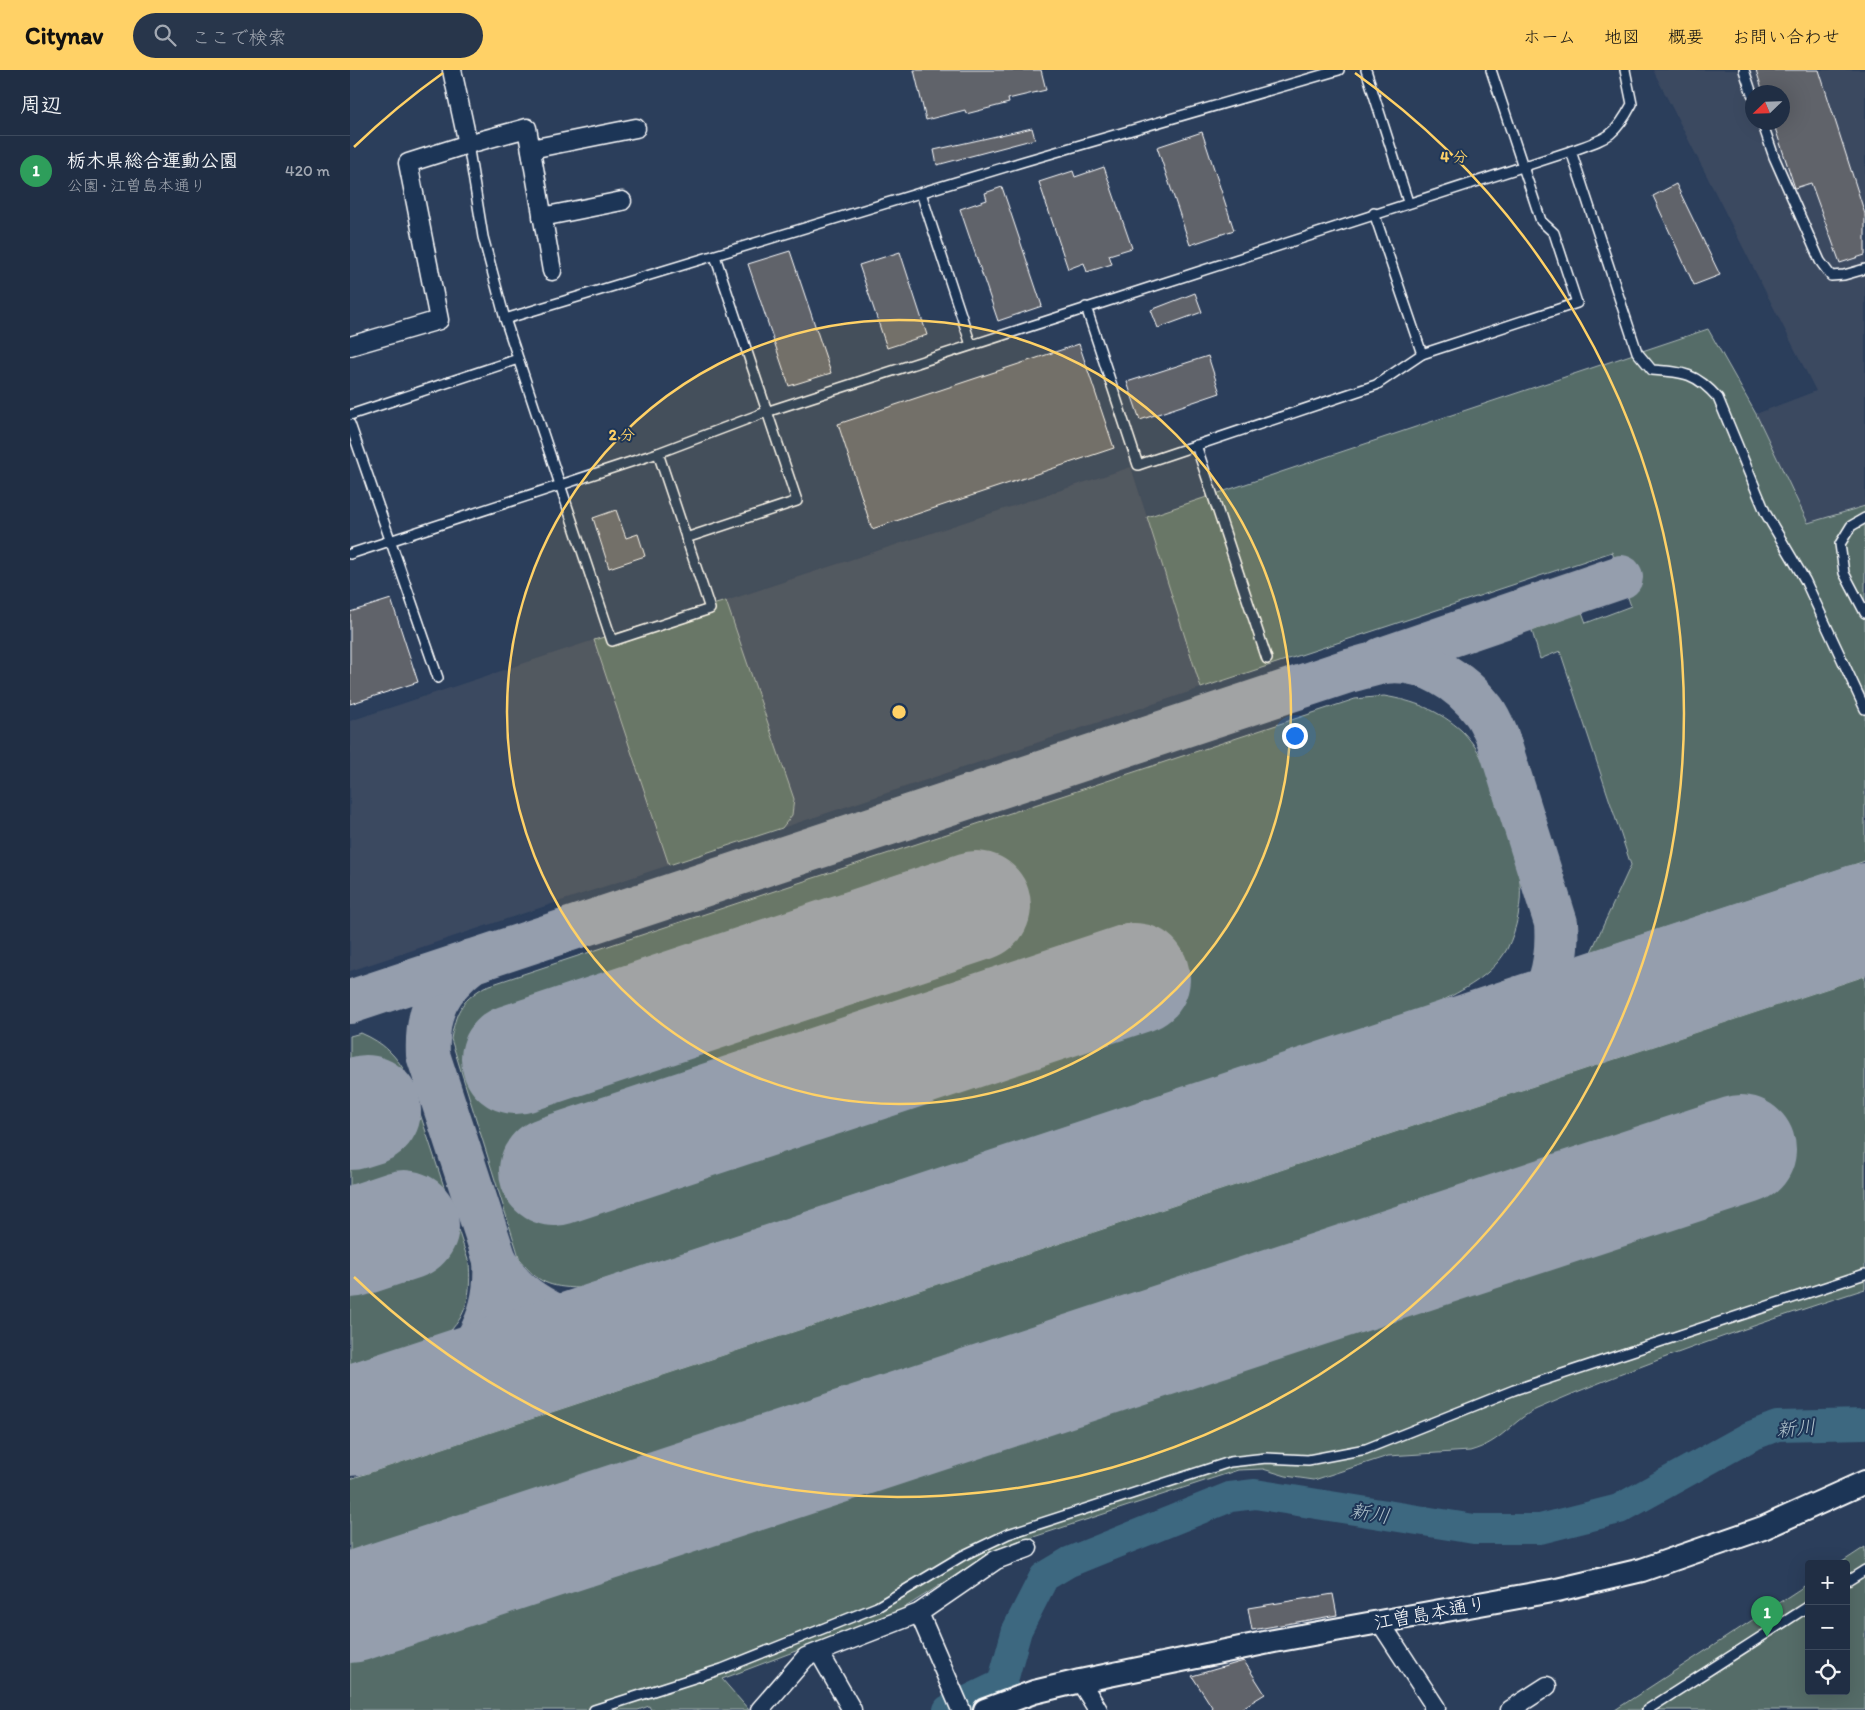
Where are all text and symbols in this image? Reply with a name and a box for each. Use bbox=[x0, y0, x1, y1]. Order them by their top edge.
search box bbox=[133, 13, 483, 58]
text: Citynav bbox=[25, 21, 103, 50]
icon: search bbox=[151, 21, 179, 49]
text: ここで検索 bbox=[191, 26, 286, 49]
text: ホーム bbox=[1523, 26, 1576, 48]
text: 地図 bbox=[1604, 26, 1640, 48]
text: 概要 bbox=[1668, 26, 1704, 48]
text: お問い合わせ bbox=[1732, 26, 1840, 48]
north arrow bbox=[1745, 85, 1790, 130]
text: 周辺 bbox=[20, 92, 62, 117]
text: 4 分 bbox=[1440, 148, 1468, 166]
text: 栃木県総合運動公園 bbox=[67, 149, 238, 172]
text: 1 bbox=[32, 161, 40, 180]
text: 420 m bbox=[285, 161, 330, 180]
text: 公園 · 江曽島本通り bbox=[67, 176, 206, 195]
text: 2 分 bbox=[609, 426, 635, 444]
centre of rings bbox=[890, 703, 908, 721]
your location bbox=[1282, 723, 1308, 749]
water label: 新川 bbox=[1775, 1414, 1817, 1442]
water label: 新川 bbox=[1348, 1498, 1392, 1528]
map controls bbox=[1805, 1560, 1850, 1695]
button: + bbox=[1805, 1560, 1850, 1605]
street label: 江曽島本通り bbox=[1372, 1592, 1488, 1634]
pin: 1 bbox=[1751, 1596, 1783, 1637]
button: − bbox=[1805, 1605, 1850, 1650]
button: locate bbox=[1805, 1650, 1850, 1695]

